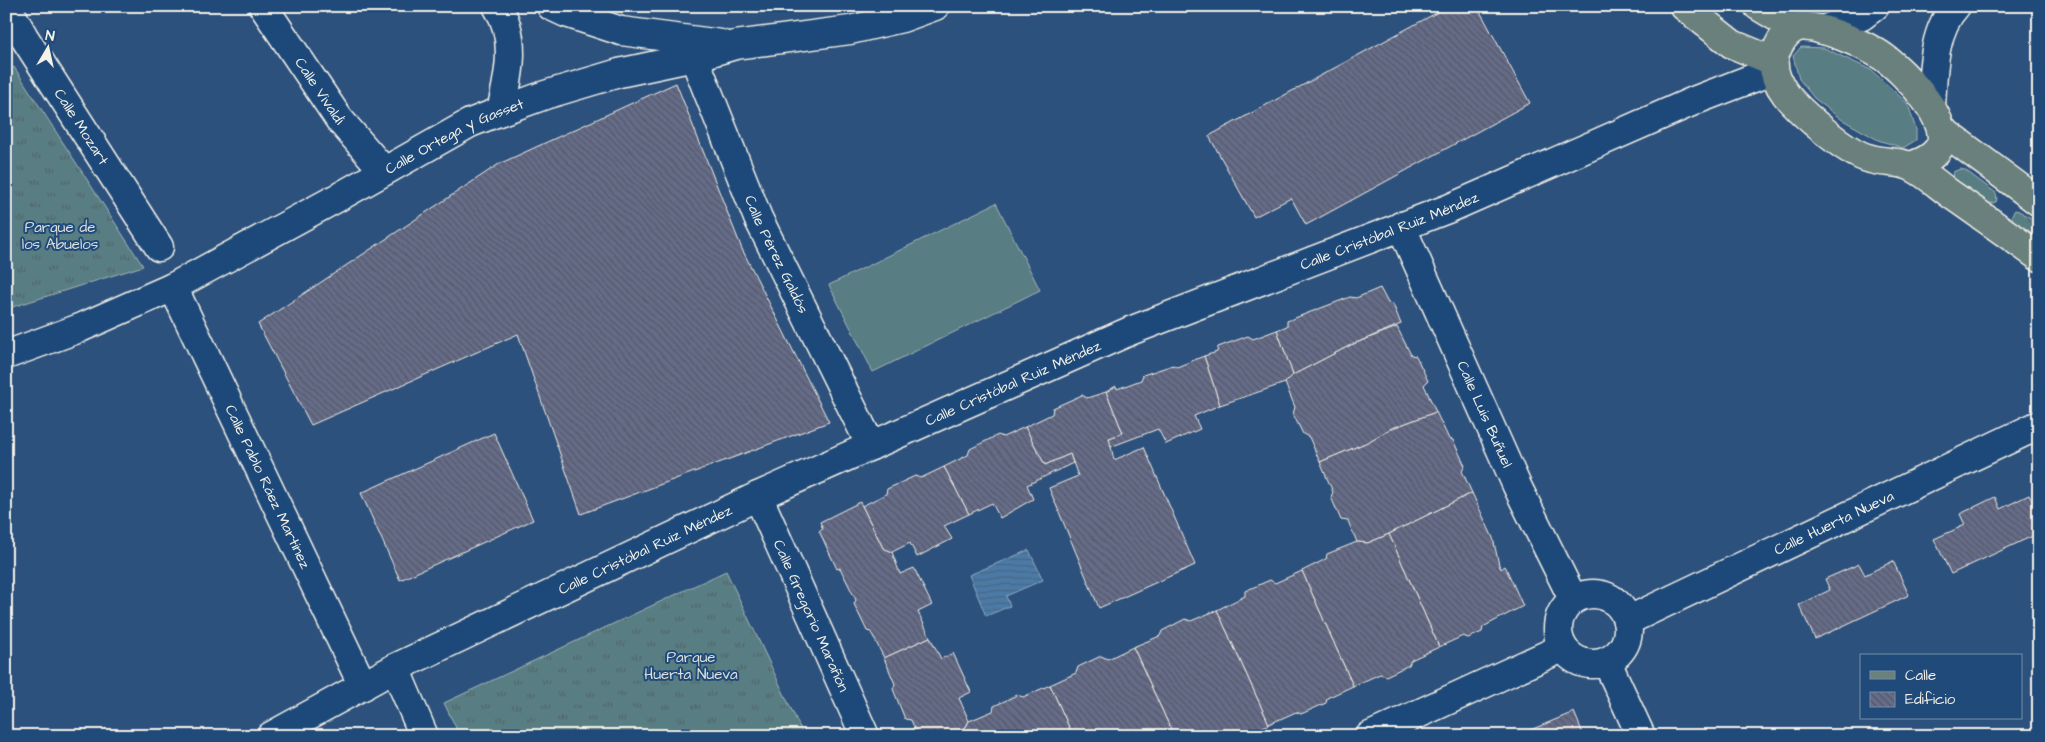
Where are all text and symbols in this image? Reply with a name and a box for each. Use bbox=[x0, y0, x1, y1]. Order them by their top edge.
north arrow bbox=[22, 22, 72, 72]
text: N bbox=[44, 26, 56, 47]
street label: Calle Vivaldi bbox=[290, 53, 350, 130]
street label: Calle Mozart bbox=[49, 84, 114, 169]
street label: Calle Ortega y Gasset bbox=[381, 93, 527, 179]
street label: Calle Cristóbal Ruiz Méndez bbox=[1297, 186, 1482, 275]
street label: Calle Pérez Galdós bbox=[740, 192, 814, 317]
park label: Parque de los Abuelos bbox=[22, 217, 99, 255]
street label: Calle Cristóbal Ruiz Méndez bbox=[922, 335, 1105, 431]
street label: Calle Luis Buñuel bbox=[1452, 357, 1518, 471]
street label: Calle Pablo Ráez Martínez bbox=[220, 401, 316, 572]
street label: Calle Huerta Nueva bbox=[1770, 485, 1898, 560]
street label: Calle Cristóbal Ruiz Méndez bbox=[555, 499, 736, 600]
street label: Calle Gregorio Marañón bbox=[768, 536, 855, 696]
park label: Parque Huerta Nueva bbox=[644, 647, 738, 685]
legend bbox=[1860, 654, 2022, 720]
text: Calle bbox=[1905, 665, 1936, 686]
text: Edificio bbox=[1905, 689, 1956, 710]

